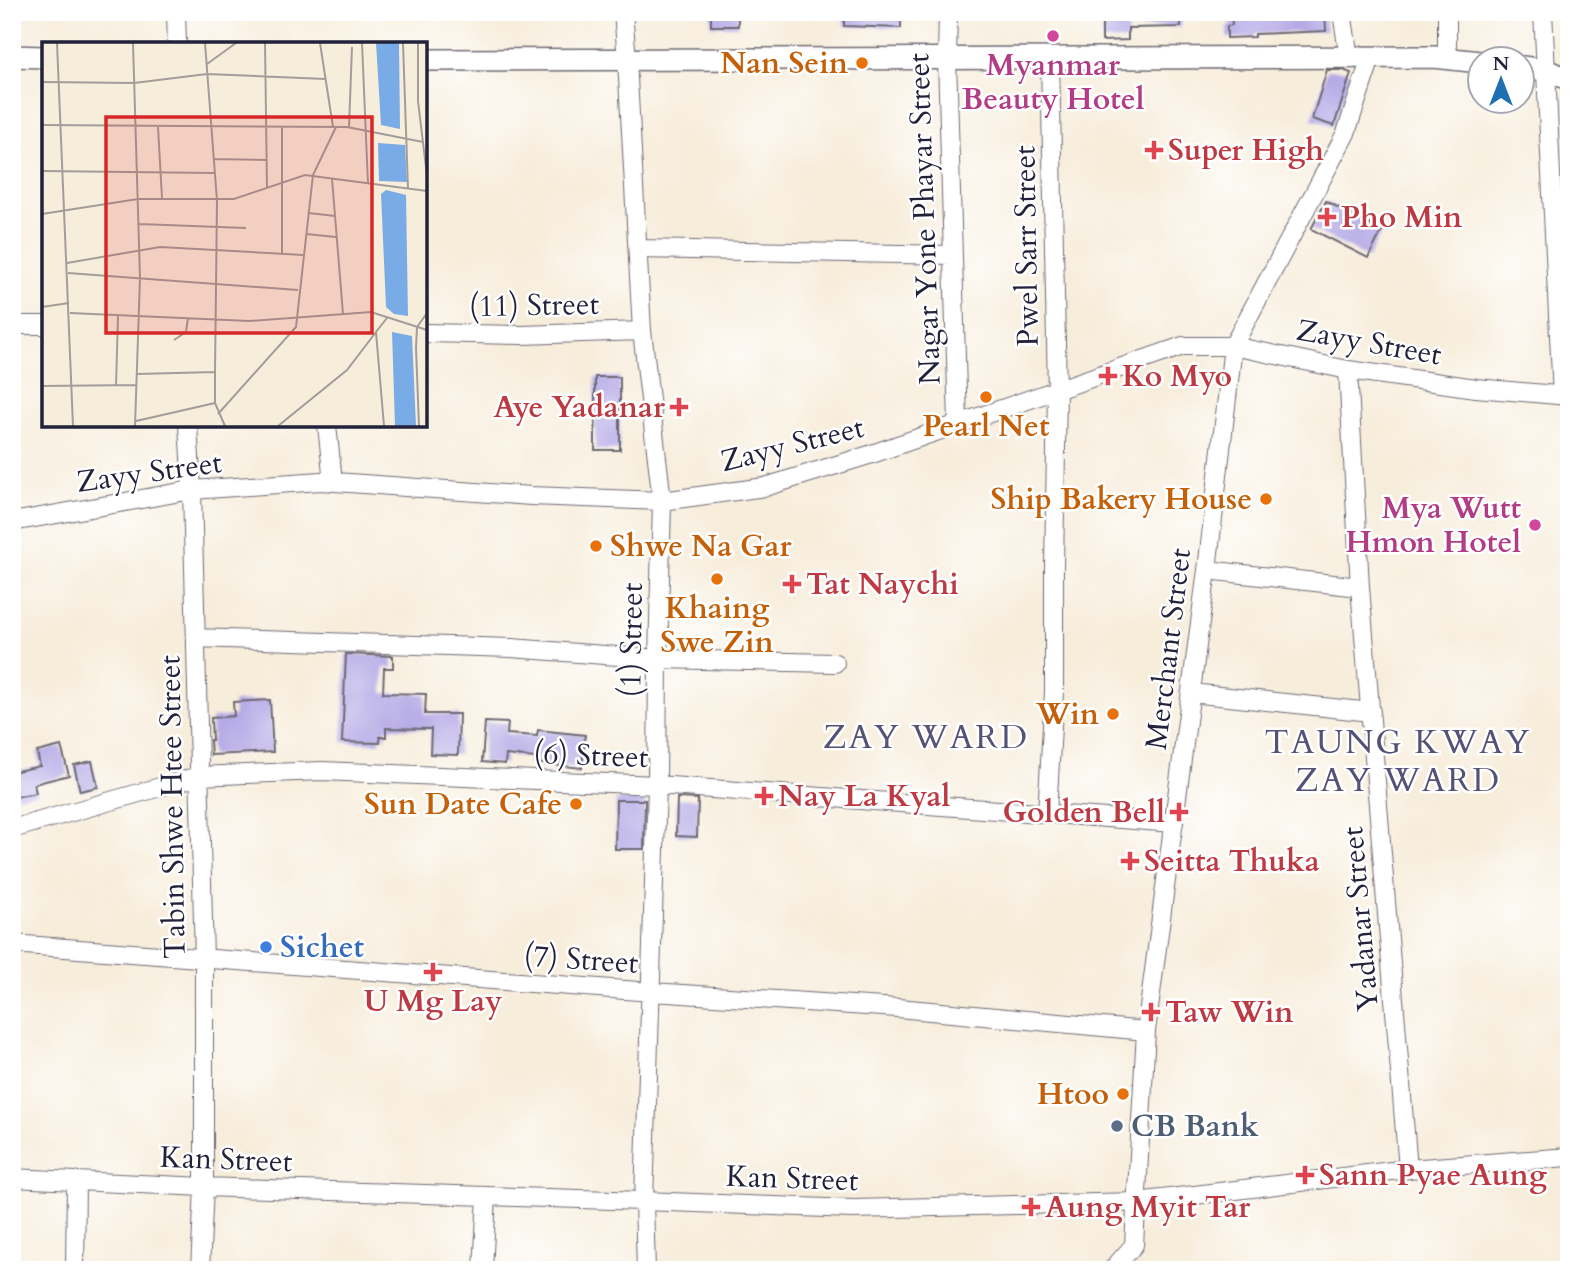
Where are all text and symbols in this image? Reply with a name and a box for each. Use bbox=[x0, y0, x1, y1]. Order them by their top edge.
marker: Myanmar Beauty Hotel bbox=[1045, 28, 1061, 44]
inset map bbox=[42, 42, 427, 427]
place label: Nan Sein bbox=[720, 43, 848, 84]
place label: Myanmar Beauty Hotel bbox=[962, 45, 1145, 120]
north arrow bbox=[1466, 46, 1536, 116]
text: N bbox=[1493, 51, 1510, 77]
street label: Nagar Yone Phayar Street bbox=[898, 52, 951, 386]
marker: Nan Sein bbox=[854, 55, 870, 71]
place label: Super High bbox=[1168, 130, 1324, 171]
marker: Super High bbox=[1146, 142, 1162, 158]
street label: Pwel Sarr Street bbox=[1004, 145, 1049, 347]
place label: Pho Min bbox=[1341, 197, 1462, 238]
marker: Pho Min bbox=[1319, 209, 1335, 225]
street label: (11) Street bbox=[469, 284, 600, 327]
street label: Zayy Street bbox=[1293, 310, 1445, 375]
place label: Ko Myo bbox=[1122, 356, 1232, 397]
marker: Ko Myo bbox=[1100, 368, 1116, 384]
place label: Aye Yadanar bbox=[493, 387, 666, 428]
marker: Pearl Net bbox=[978, 389, 994, 405]
marker: Aye Yadanar bbox=[671, 399, 687, 415]
place label: Pearl Net bbox=[922, 406, 1050, 447]
street label: Zayy Street bbox=[716, 407, 869, 482]
street label: Zayy Street bbox=[74, 442, 225, 503]
place label: Ship Bakery House bbox=[991, 479, 1252, 520]
place label: Mya Wutt Hmon Hotel bbox=[1345, 488, 1521, 563]
marker: Ship Bakery House bbox=[1258, 491, 1274, 507]
marker: Mya Wutt Hmon Hotel bbox=[1527, 517, 1543, 533]
place label: Shwe Na Gar bbox=[610, 526, 792, 567]
marker: Shwe Na Gar bbox=[588, 538, 604, 554]
street label: Merchant Street bbox=[1136, 545, 1201, 752]
place label: Tat Naychi bbox=[806, 564, 959, 605]
marker: Khaing Swe Zin bbox=[709, 571, 725, 587]
marker: Tat Naychi bbox=[784, 576, 800, 592]
street label: (1) Street bbox=[610, 582, 653, 698]
place label: Khaing Swe Zin bbox=[660, 588, 774, 663]
street label: Tabin Shwe Htee Street bbox=[149, 654, 196, 959]
place label: Win bbox=[1035, 694, 1099, 735]
marker: Win bbox=[1105, 706, 1121, 722]
district label: ZAY WARD bbox=[823, 715, 1029, 760]
district label: TAUNG KWAY ZAY WARD bbox=[1265, 720, 1531, 803]
street label: (6) Street bbox=[533, 733, 650, 778]
place label: Nay La Kyal bbox=[778, 776, 950, 817]
place label: Sun Date Cafe bbox=[364, 784, 562, 825]
marker: Nay La Kyal bbox=[756, 788, 772, 804]
place label: Golden Bell bbox=[1003, 792, 1165, 833]
marker: Sun Date Cafe bbox=[568, 796, 584, 812]
marker: Golden Bell bbox=[1171, 804, 1187, 820]
street label: Yadanar Street bbox=[1332, 824, 1389, 1013]
place label: Seitta Thuka bbox=[1144, 841, 1320, 882]
marker: Seitta Thuka bbox=[1122, 853, 1138, 869]
place label: Sichet bbox=[280, 927, 364, 968]
street label: (7) Street bbox=[522, 935, 640, 984]
marker: Sichet bbox=[258, 939, 274, 955]
marker: U Mg Lay bbox=[425, 964, 441, 980]
place label: U Mg Lay bbox=[364, 981, 502, 1022]
place label: Taw Win bbox=[1165, 992, 1294, 1033]
marker: Taw Win bbox=[1143, 1004, 1159, 1020]
place label: Htoo bbox=[1037, 1074, 1109, 1115]
marker: Htoo bbox=[1115, 1086, 1131, 1102]
place label: CB Bank bbox=[1131, 1106, 1259, 1147]
marker: CB Bank bbox=[1109, 1118, 1125, 1134]
street label: Kan Street bbox=[159, 1137, 293, 1182]
place label: Sann Pyae Aung bbox=[1319, 1155, 1547, 1196]
street label: Kan Street bbox=[725, 1156, 859, 1201]
marker: Sann Pyae Aung bbox=[1297, 1167, 1313, 1183]
place label: Aung Myit Tar bbox=[1045, 1187, 1251, 1228]
marker: Aung Myit Tar bbox=[1023, 1199, 1039, 1215]

